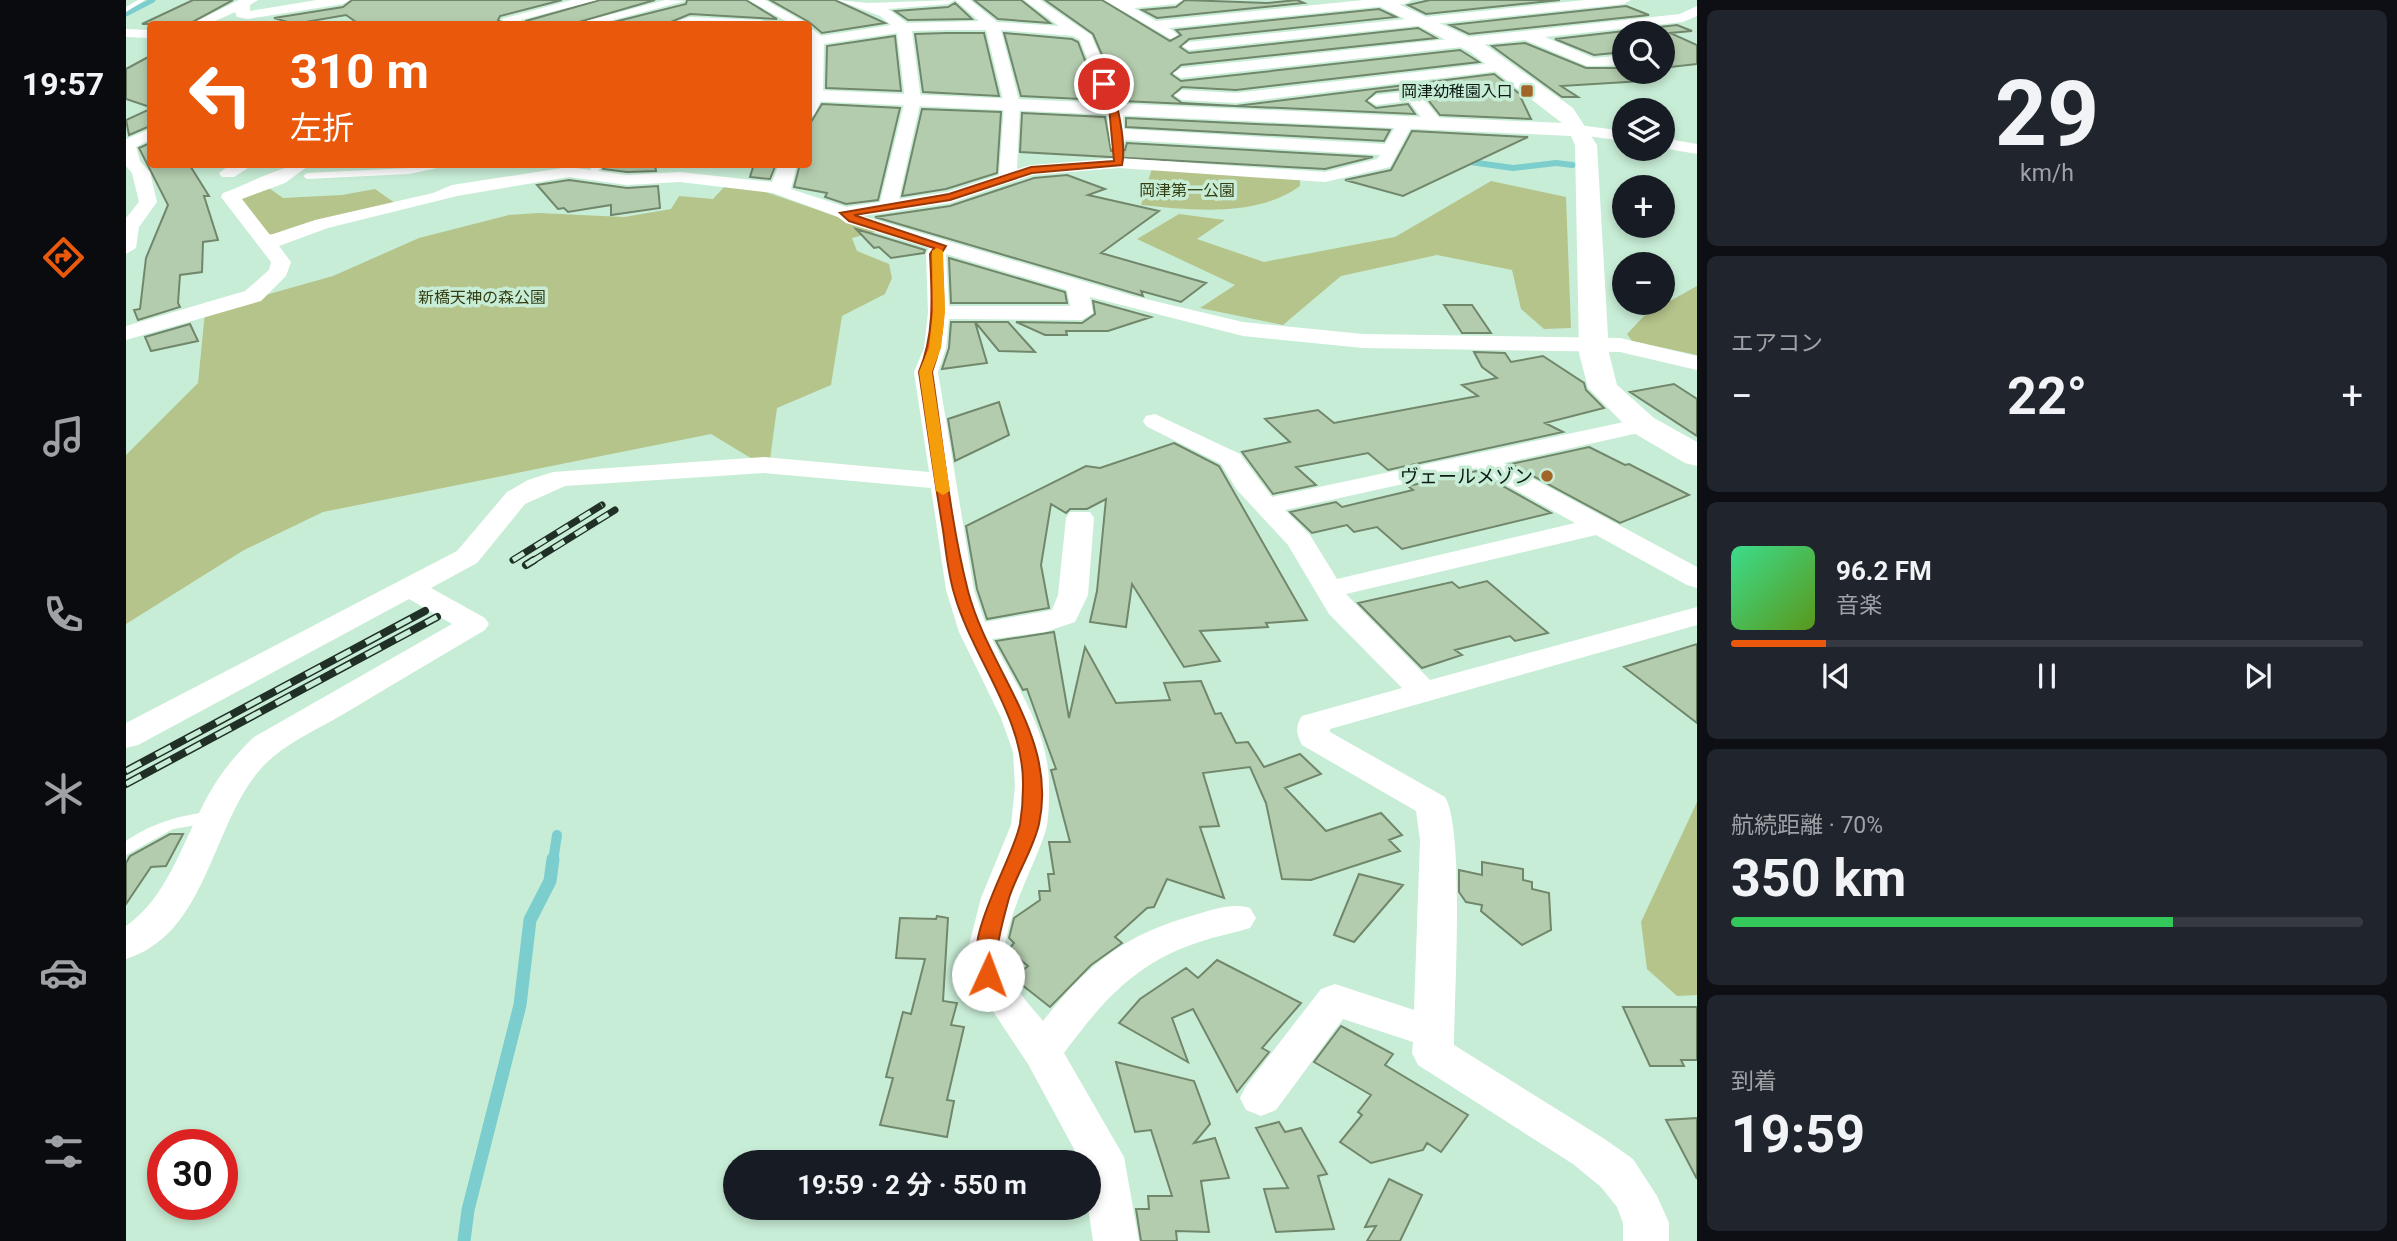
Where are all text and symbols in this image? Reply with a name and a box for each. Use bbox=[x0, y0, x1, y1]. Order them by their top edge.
map controls bbox=[1612, 21, 1675, 315]
button: search bbox=[1612, 21, 1675, 84]
text: 310 m bbox=[290, 43, 429, 100]
icon: left bbox=[175, 49, 266, 140]
pin bbox=[1074, 54, 1134, 114]
text: 29 bbox=[1995, 61, 2099, 167]
text: 19:57 bbox=[22, 65, 104, 103]
icon: arrive bbox=[1085, 65, 1123, 103]
place label: 岡津幼稚園入口 bbox=[1401, 82, 1513, 101]
marker: 岡津幼稚園入口 bbox=[1519, 83, 1535, 99]
button: layers bbox=[1612, 98, 1675, 161]
text: 左折 bbox=[290, 109, 354, 147]
text: km/h bbox=[2020, 160, 2074, 187]
button: + bbox=[1612, 175, 1675, 238]
park label: 岡津第一公園 bbox=[1139, 181, 1235, 200]
icon: directions bbox=[39, 233, 88, 282]
button: − bbox=[1612, 252, 1675, 315]
park label: 新橋天神の森公園 bbox=[418, 288, 546, 307]
text: エアコン bbox=[1731, 330, 1823, 357]
text: 22° bbox=[2007, 366, 2087, 427]
text: − bbox=[1731, 374, 1753, 418]
text: + bbox=[2341, 374, 2363, 418]
icon: music bbox=[39, 412, 88, 461]
place label: ヴェールメゾン bbox=[1400, 465, 1533, 488]
marker: ヴェールメゾン bbox=[1539, 468, 1555, 484]
text: 96.2 FM bbox=[1836, 556, 1932, 586]
icon: phone bbox=[39, 590, 88, 639]
text: 音楽 bbox=[1836, 592, 1882, 619]
icon: previous bbox=[1817, 657, 1855, 695]
icon: pause bbox=[2028, 657, 2066, 695]
icon: next bbox=[2239, 657, 2277, 695]
icon: climate bbox=[39, 769, 88, 818]
text: 航続距離 · 70% bbox=[1731, 812, 1883, 839]
text: 350 km bbox=[1731, 848, 1906, 909]
position arrow bbox=[951, 938, 1025, 1012]
icon: car bbox=[39, 948, 88, 997]
text: 到着 bbox=[1731, 1068, 1777, 1095]
text: 19:59 bbox=[1731, 1104, 1865, 1165]
icon: filters bbox=[39, 1127, 88, 1176]
speed limit sign: 30 bbox=[147, 1129, 238, 1220]
text: 19:59 · 2 分 · 550 m bbox=[797, 1170, 1027, 1200]

